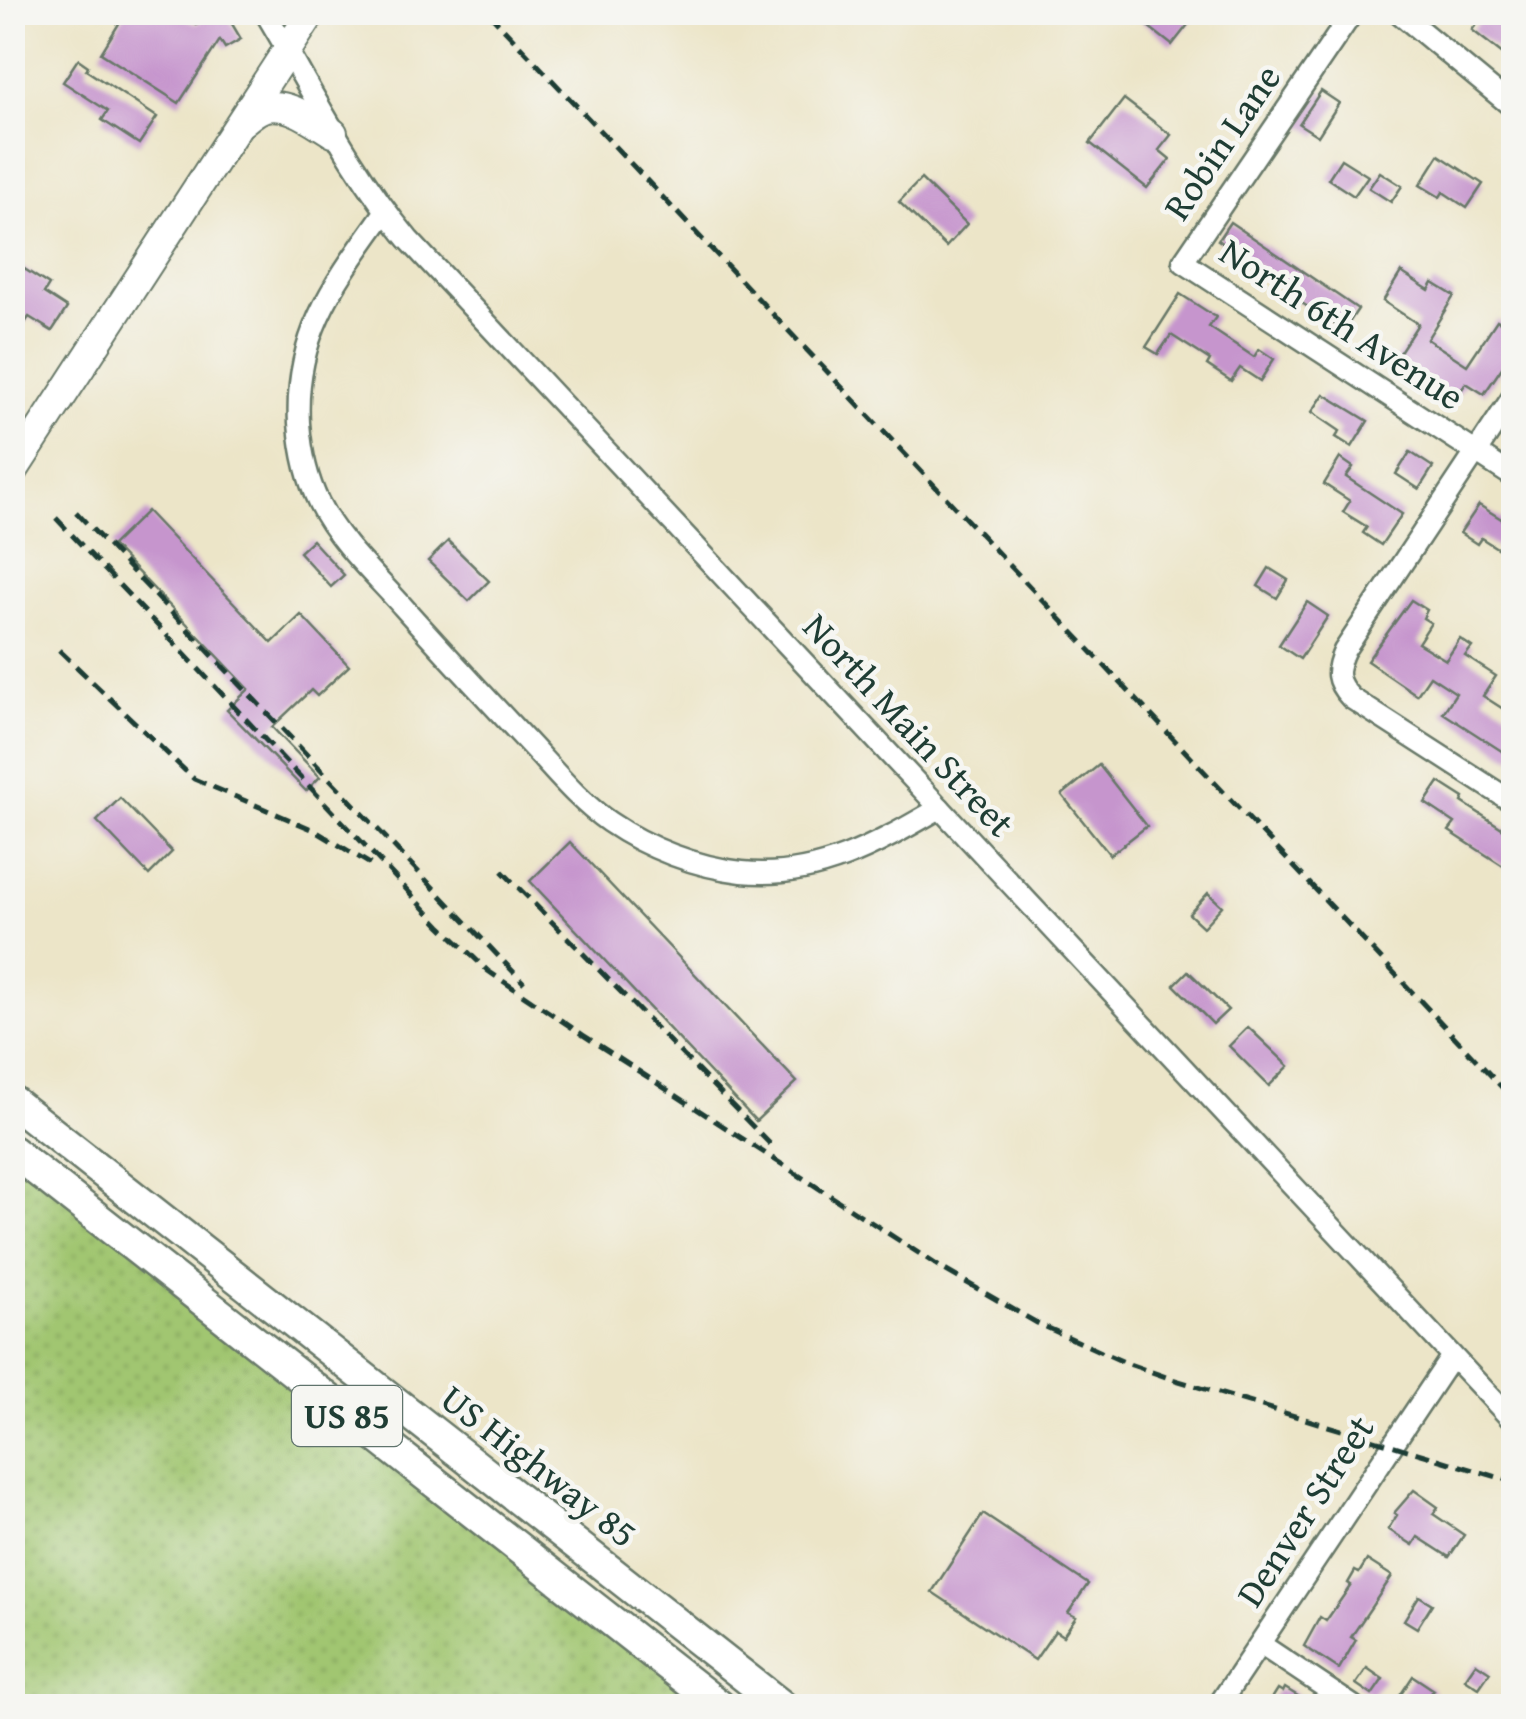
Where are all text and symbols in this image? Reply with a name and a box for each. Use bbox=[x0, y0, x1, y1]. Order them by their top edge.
street label: Robin Lane bbox=[1148, 52, 1294, 230]
street label: North 6th Avenue bbox=[1209, 223, 1476, 423]
street label: North Main Street bbox=[791, 600, 1029, 849]
street label: US Highway 85 bbox=[429, 1370, 650, 1560]
road number: US 85 bbox=[292, 1386, 402, 1446]
street label: Denver Street bbox=[1221, 1404, 1387, 1617]

